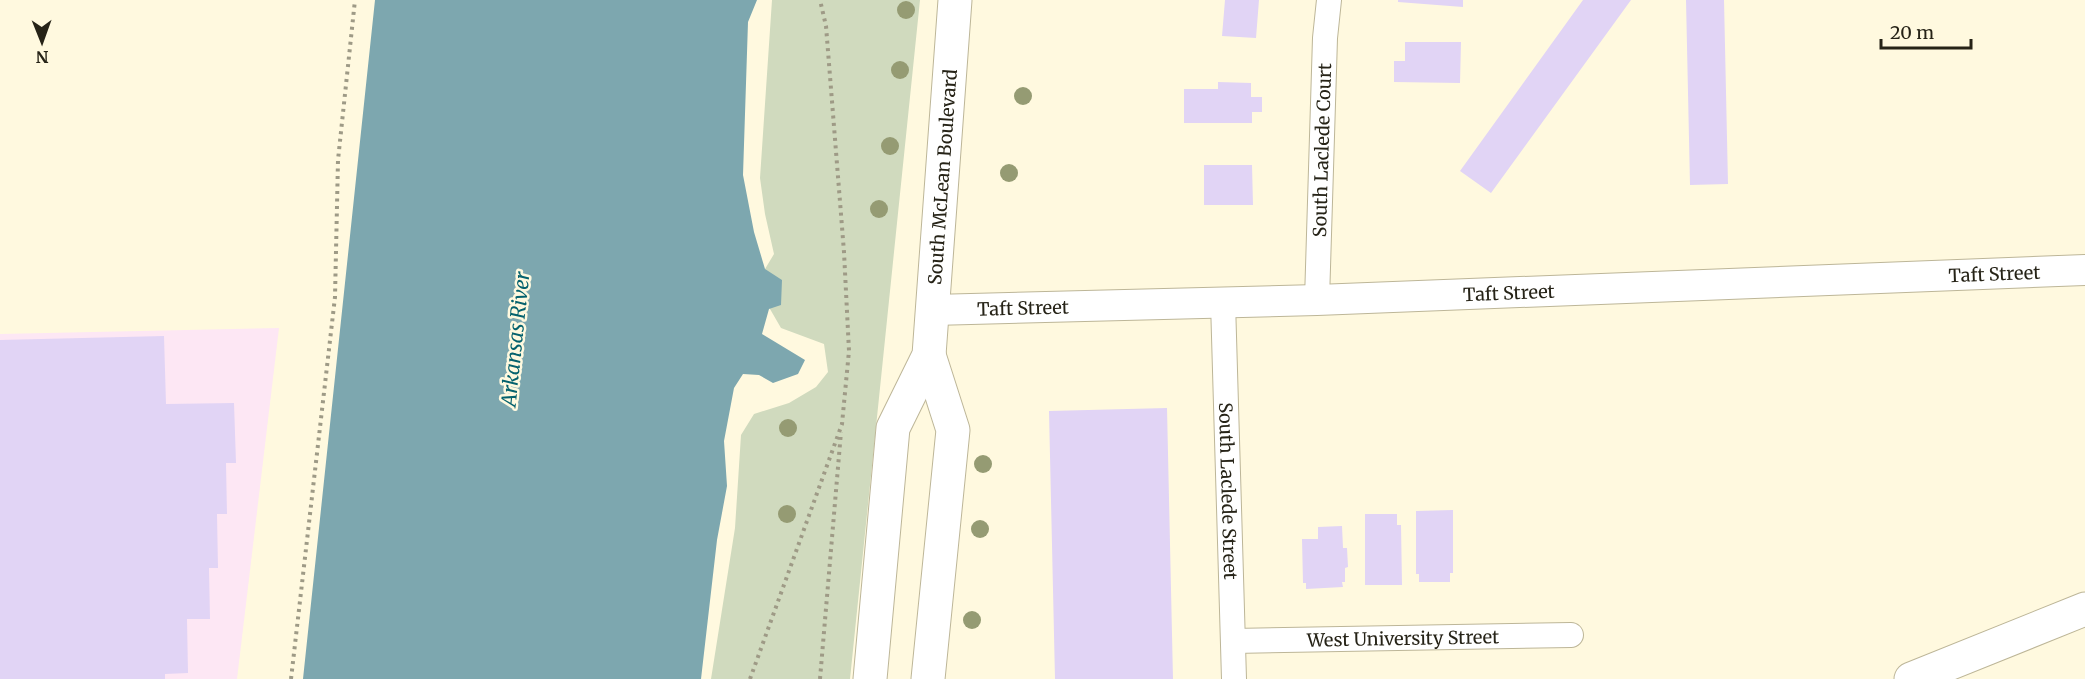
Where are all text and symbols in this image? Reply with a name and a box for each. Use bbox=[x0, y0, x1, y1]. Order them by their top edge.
north arrow bbox=[12, 12, 72, 72]
scale bar bbox=[1881, 12, 1971, 50]
text: 20 m bbox=[1890, 21, 1934, 44]
text: N bbox=[35, 47, 49, 67]
street label: South Laclede Court bbox=[1307, 63, 1336, 238]
street label: South McLean Boulevard bbox=[923, 68, 961, 286]
street label: Taft Street bbox=[1948, 260, 2041, 287]
water label: Arkansas River bbox=[495, 269, 535, 410]
street label: Taft Street bbox=[1462, 279, 1555, 306]
street label: Taft Street bbox=[977, 295, 1069, 320]
street label: South Laclede Street bbox=[1214, 402, 1243, 580]
street label: West University Street bbox=[1306, 625, 1499, 651]

